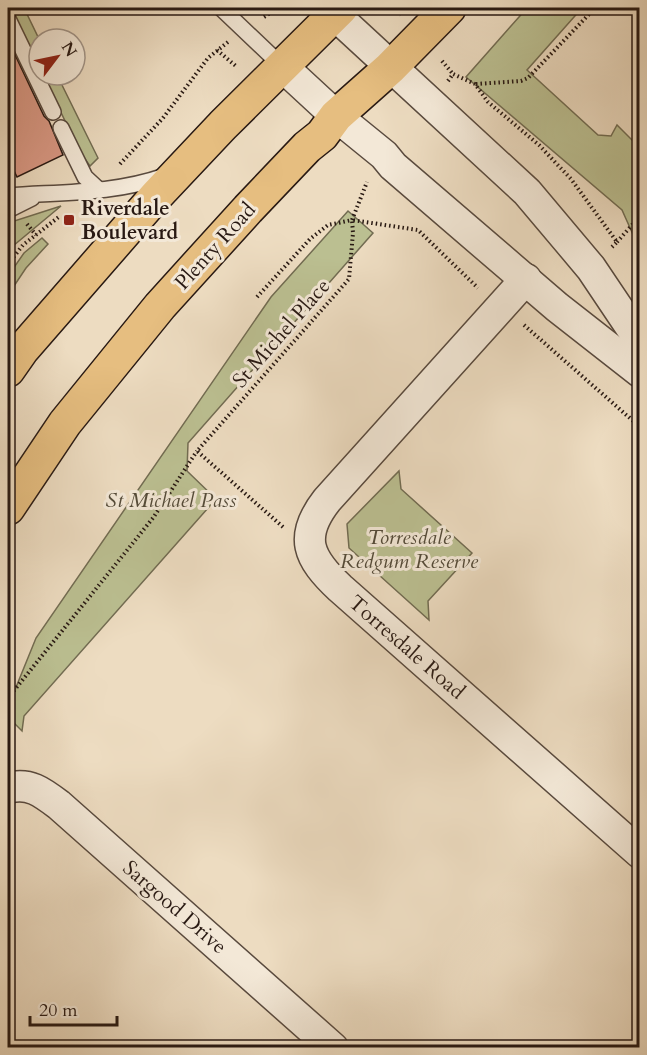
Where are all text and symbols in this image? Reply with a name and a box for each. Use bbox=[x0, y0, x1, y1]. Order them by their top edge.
north arrow bbox=[27, 27, 87, 87]
text: N bbox=[56, 38, 82, 61]
place label: Riverdale Boulevard bbox=[81, 194, 178, 247]
street label: Plenty Road bbox=[168, 196, 263, 296]
marker: Riverdale Boulevard bbox=[62, 213, 76, 227]
street label: St Michel Place bbox=[226, 272, 337, 394]
park label: St Michael Pass bbox=[106, 486, 236, 515]
park label: Torresdale Redgum Reserve bbox=[340, 523, 479, 576]
street label: Torresdale Road bbox=[342, 589, 471, 706]
street label: Sargood Drive bbox=[116, 854, 233, 961]
scale bar bbox=[30, 989, 117, 1027]
text: 20 m bbox=[39, 998, 78, 1023]

